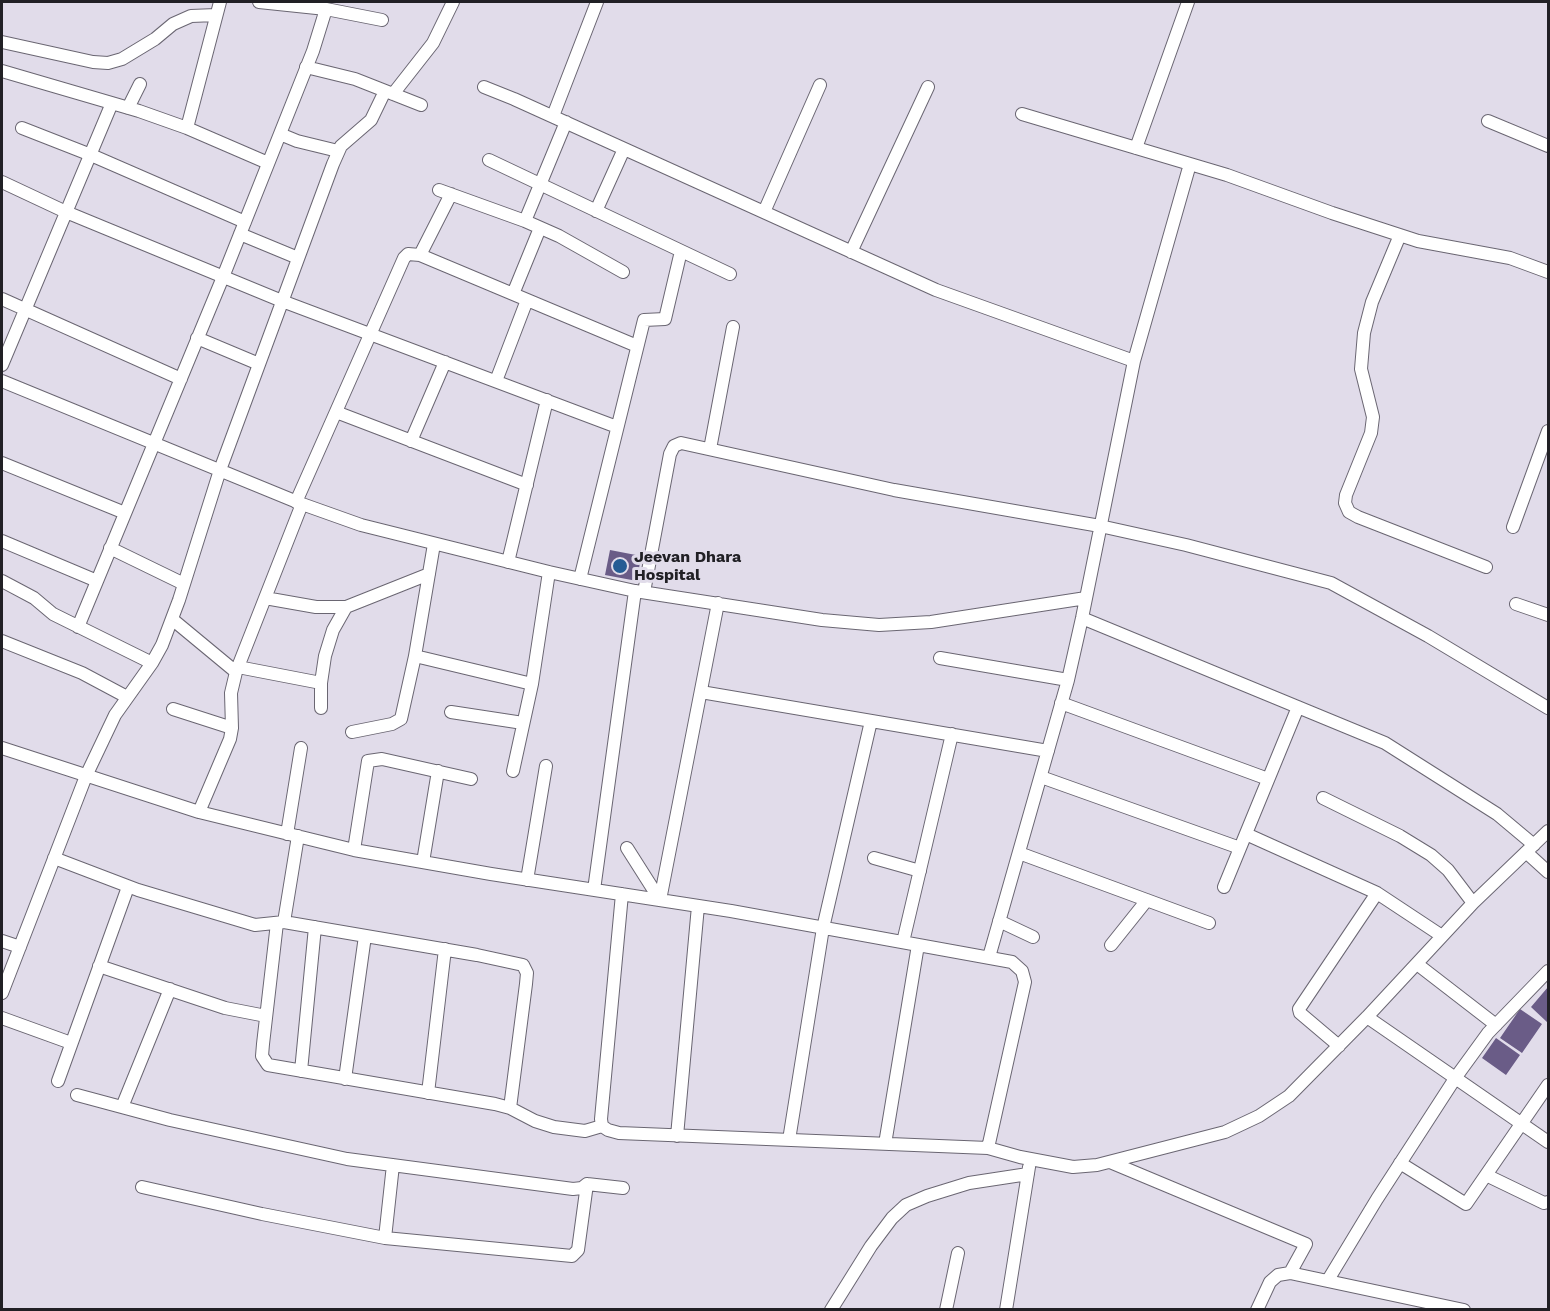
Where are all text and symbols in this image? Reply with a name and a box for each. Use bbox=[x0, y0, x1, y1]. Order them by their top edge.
place label: Jeevan Dhara Hospital bbox=[634, 547, 741, 585]
marker: Jeevan Dhara Hospital bbox=[611, 557, 629, 575]

